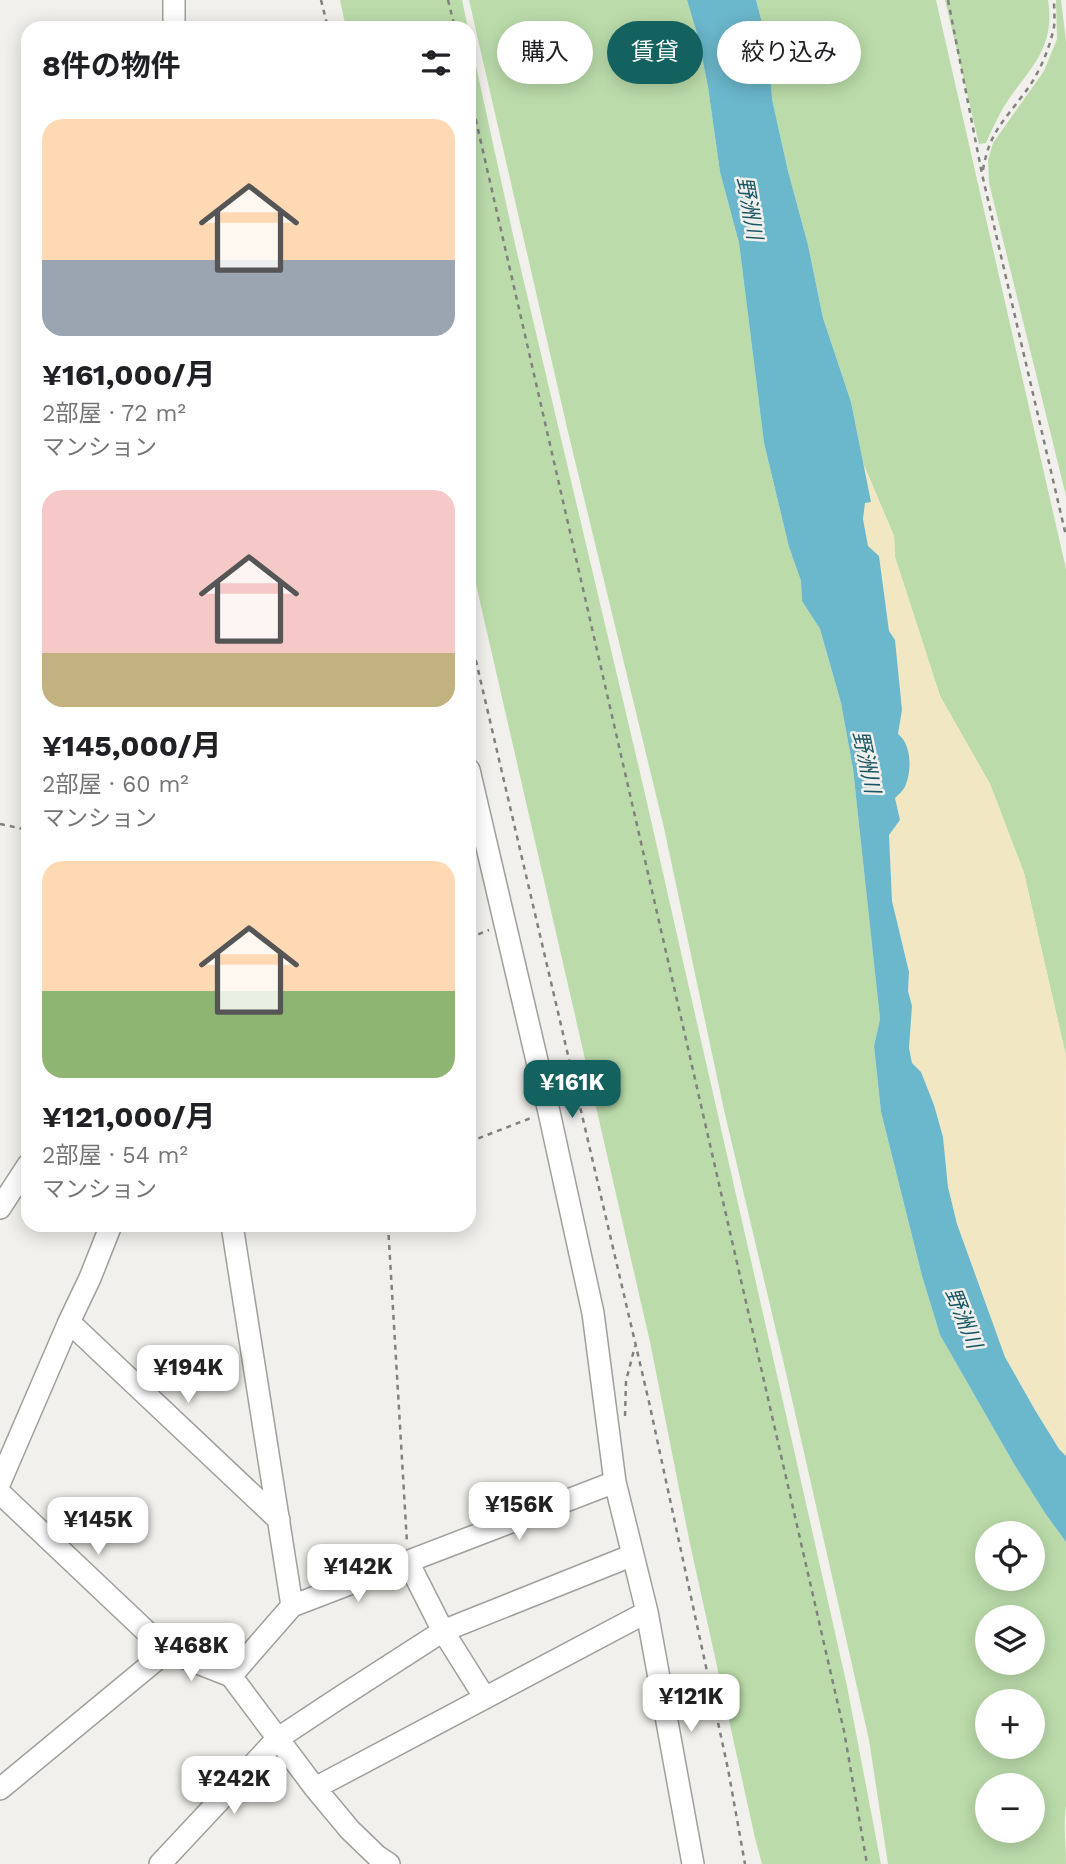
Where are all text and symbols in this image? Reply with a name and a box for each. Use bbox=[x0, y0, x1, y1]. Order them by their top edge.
chip: 購入 bbox=[497, 21, 593, 84]
chip: 賃貸 bbox=[607, 21, 703, 84]
chip: 絞り込み bbox=[717, 21, 861, 84]
icon: filters bbox=[417, 44, 455, 82]
text: 8件の物件 bbox=[42, 48, 181, 83]
icon: home bbox=[186, 165, 312, 291]
water label: 野洲川 bbox=[732, 175, 768, 243]
text: ¥161,000/月 bbox=[42, 357, 216, 392]
text: 2部屋 · 72 m² bbox=[42, 400, 186, 427]
text: マンション bbox=[42, 434, 157, 461]
icon: home bbox=[186, 536, 312, 662]
text: ¥145,000/月 bbox=[42, 728, 222, 763]
water label: 野洲川 bbox=[848, 729, 886, 797]
text: 2部屋 · 60 m² bbox=[42, 771, 189, 798]
text: マンション bbox=[42, 805, 157, 832]
icon: home bbox=[186, 907, 312, 1033]
pin: ¥161K bbox=[523, 1060, 621, 1120]
text: ¥161K bbox=[540, 1069, 604, 1096]
text: ¥121,000/月 bbox=[42, 1099, 215, 1134]
text: 2部屋 · 54 m² bbox=[42, 1142, 188, 1169]
text: マンション bbox=[42, 1176, 157, 1203]
water label: 野洲川 bbox=[941, 1284, 988, 1354]
pin: ¥194K bbox=[139, 1346, 237, 1405]
text: ¥194K bbox=[153, 1354, 223, 1381]
pin: ¥156K bbox=[470, 1482, 568, 1542]
text: ¥156K bbox=[485, 1491, 553, 1518]
pin: ¥145K bbox=[49, 1498, 147, 1557]
text: ¥145K bbox=[63, 1506, 133, 1533]
map controls bbox=[975, 1521, 1045, 1843]
button: locate bbox=[975, 1521, 1045, 1591]
pin: ¥142K bbox=[309, 1544, 407, 1604]
text: ¥142K bbox=[323, 1553, 393, 1580]
button: layers bbox=[975, 1605, 1045, 1675]
pin: ¥468K bbox=[142, 1624, 240, 1683]
text: ¥468K bbox=[154, 1632, 228, 1659]
pin: ¥121K bbox=[642, 1674, 740, 1734]
text: ¥121K bbox=[659, 1683, 723, 1710]
button: + bbox=[975, 1689, 1045, 1759]
pin: ¥242K bbox=[185, 1756, 283, 1816]
text: ¥242K bbox=[198, 1765, 270, 1792]
button: − bbox=[975, 1773, 1045, 1843]

